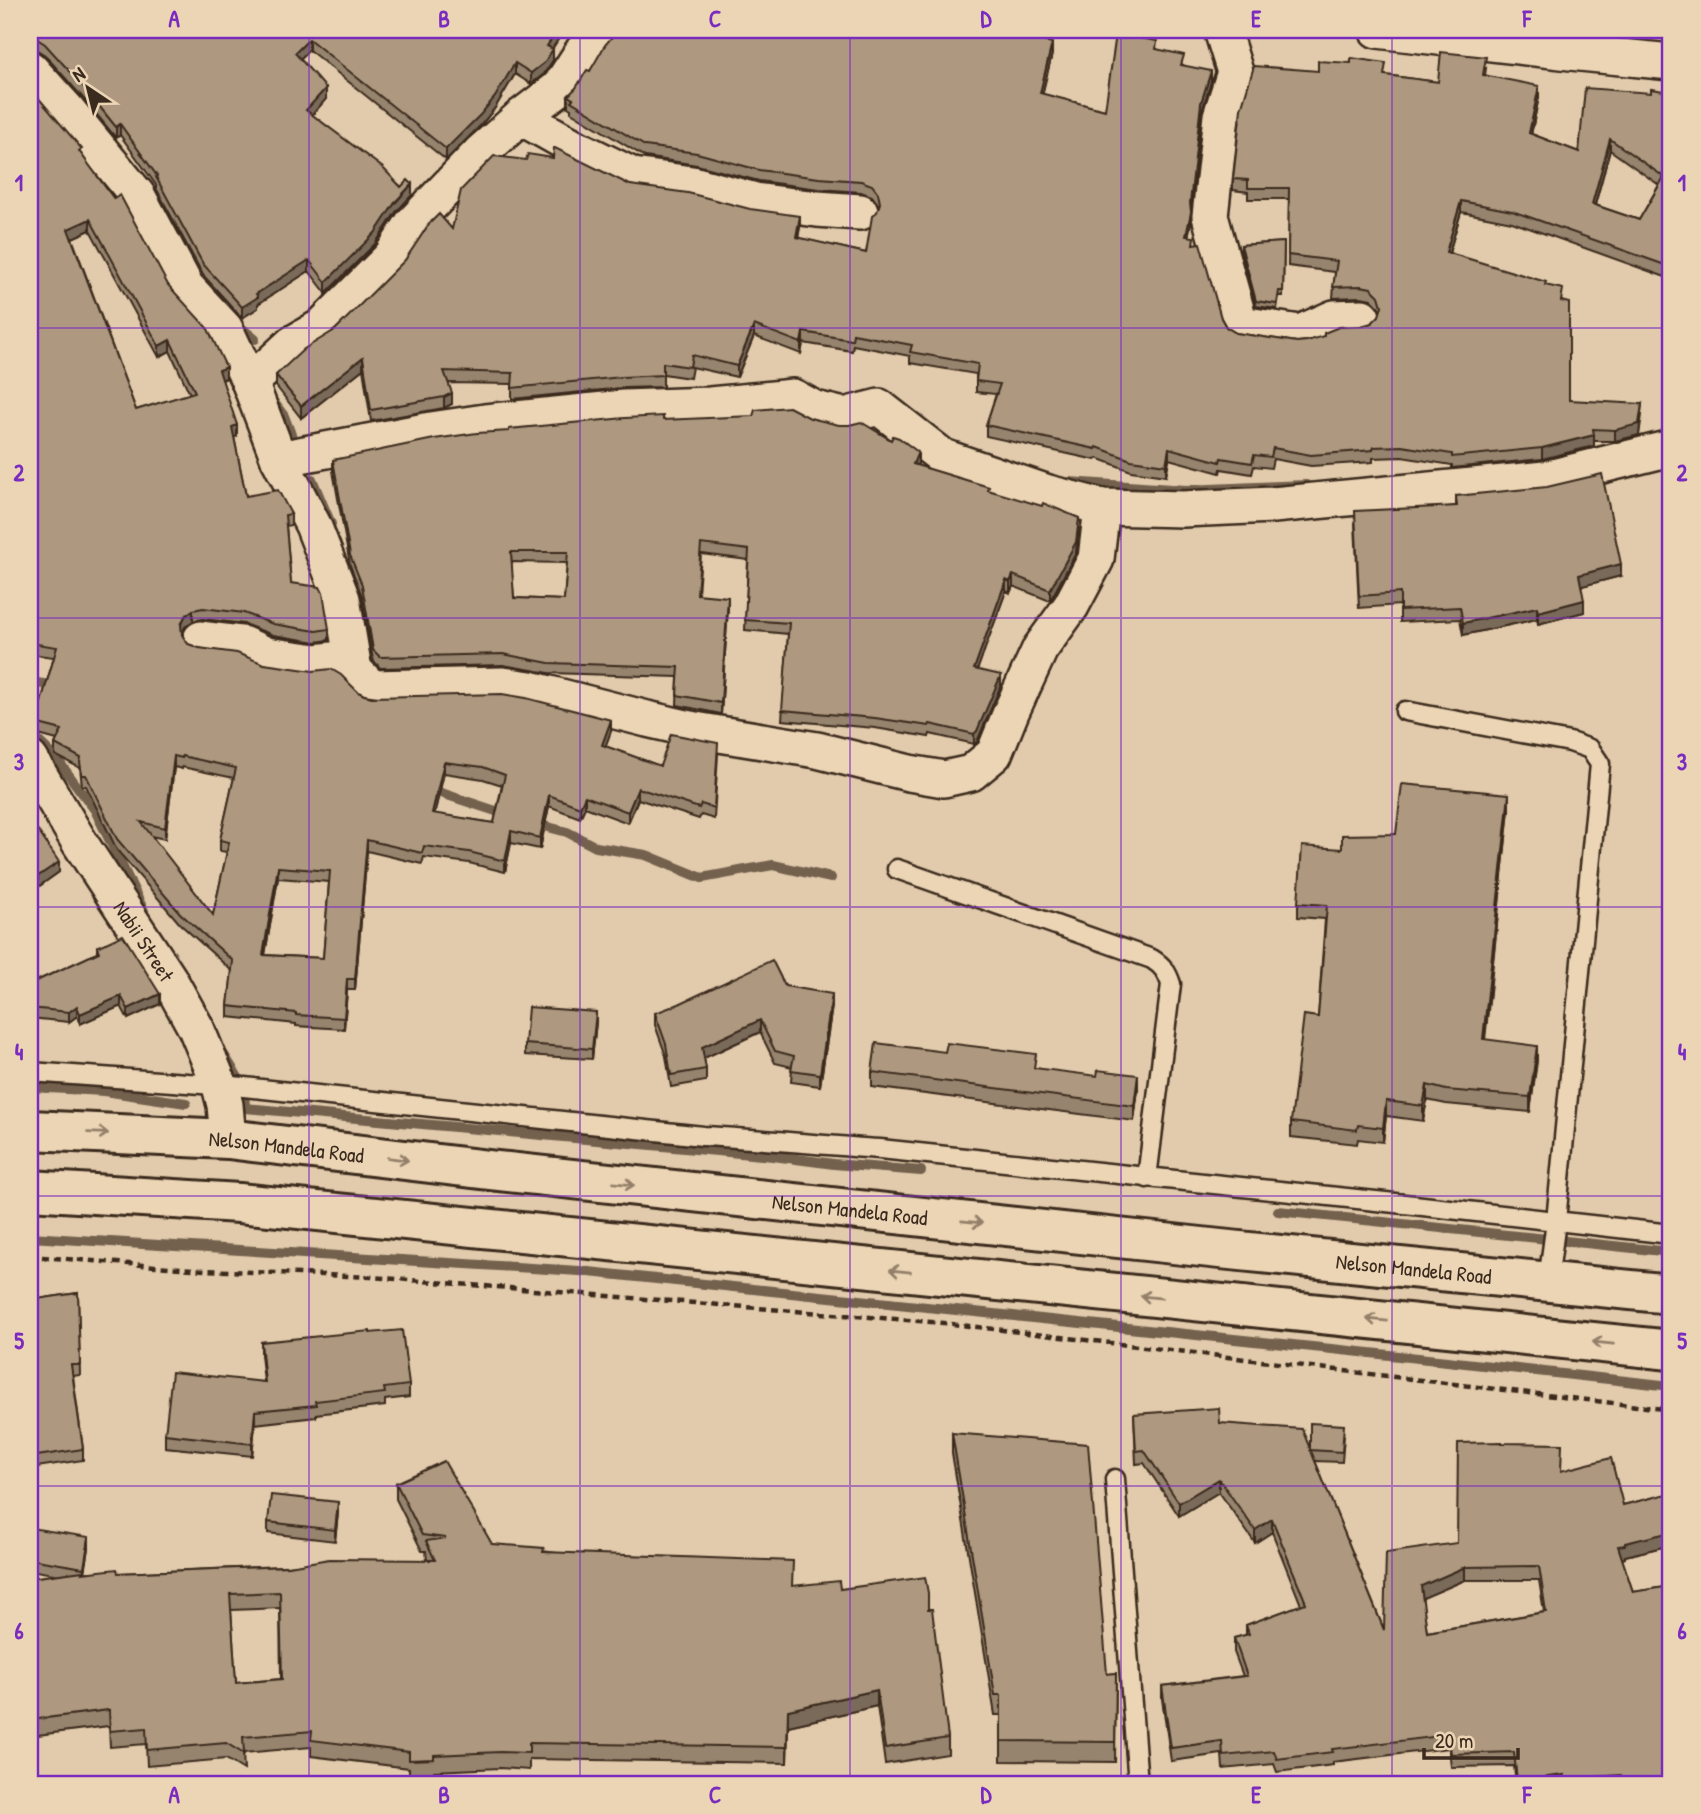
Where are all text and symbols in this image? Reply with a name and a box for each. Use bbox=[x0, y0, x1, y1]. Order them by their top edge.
text: A bbox=[168, 3, 180, 34]
text: B bbox=[438, 3, 450, 34]
text: C bbox=[709, 3, 721, 34]
text: D bbox=[981, 3, 993, 34]
text: E bbox=[1251, 3, 1262, 34]
text: F bbox=[1522, 3, 1533, 34]
north arrow bbox=[52, 52, 122, 122]
text: N bbox=[67, 61, 90, 88]
text: 1 bbox=[15, 167, 23, 198]
text: 1 bbox=[1678, 167, 1686, 198]
text: 2 bbox=[14, 457, 25, 488]
text: 2 bbox=[1677, 457, 1688, 488]
text: 3 bbox=[14, 746, 24, 777]
text: 3 bbox=[1677, 746, 1687, 777]
street label: Nabii Street bbox=[107, 895, 182, 988]
text: 4 bbox=[15, 1036, 24, 1067]
text: 4 bbox=[1678, 1036, 1687, 1067]
street label: Nelson Mandela Road bbox=[208, 1124, 366, 1170]
one-way arrow bbox=[86, 1127, 109, 1140]
one-way arrow bbox=[386, 1153, 408, 1166]
one-way arrow bbox=[612, 1178, 635, 1191]
street label: Nelson Mandela Road bbox=[771, 1186, 929, 1232]
one-way arrow bbox=[960, 1215, 983, 1228]
street label: Nelson Mandela Road bbox=[1335, 1246, 1493, 1291]
one-way arrow bbox=[889, 1264, 912, 1277]
one-way arrow bbox=[1140, 1290, 1163, 1303]
one-way arrow bbox=[1366, 1313, 1389, 1326]
text: 5 bbox=[14, 1325, 24, 1356]
text: 5 bbox=[1677, 1325, 1687, 1356]
one-way arrow bbox=[1593, 1336, 1615, 1349]
text: 6 bbox=[14, 1615, 24, 1646]
text: 6 bbox=[1677, 1615, 1687, 1646]
scale bar bbox=[1424, 1716, 1519, 1760]
text: 20 m bbox=[1435, 1726, 1473, 1755]
text: A bbox=[168, 1779, 180, 1810]
text: B bbox=[438, 1779, 450, 1810]
text: C bbox=[709, 1779, 721, 1810]
text: D bbox=[981, 1779, 993, 1810]
text: E bbox=[1251, 1779, 1262, 1810]
text: F bbox=[1522, 1779, 1533, 1810]

